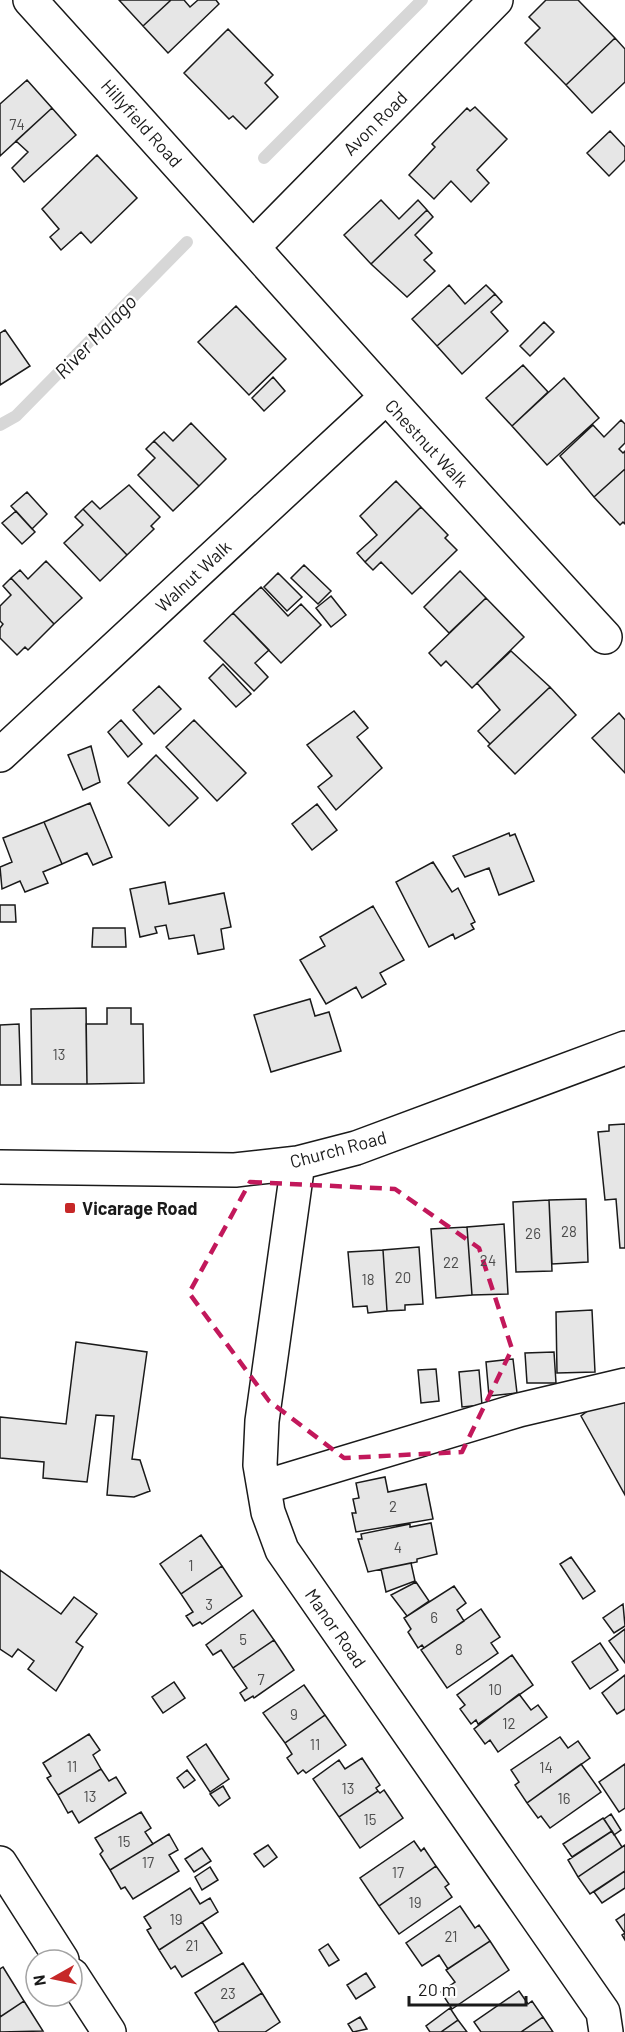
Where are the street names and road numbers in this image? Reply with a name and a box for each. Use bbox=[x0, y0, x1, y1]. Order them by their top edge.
street label: Hillyfield Road bbox=[97, 74, 187, 172]
street label: Avon Road bbox=[338, 86, 412, 160]
street label: Chestnut Walk bbox=[381, 395, 473, 491]
street label: Walnut Walk bbox=[151, 536, 235, 616]
street label: Church Road bbox=[287, 1126, 389, 1172]
street label: Manor Road bbox=[301, 1584, 371, 1672]

